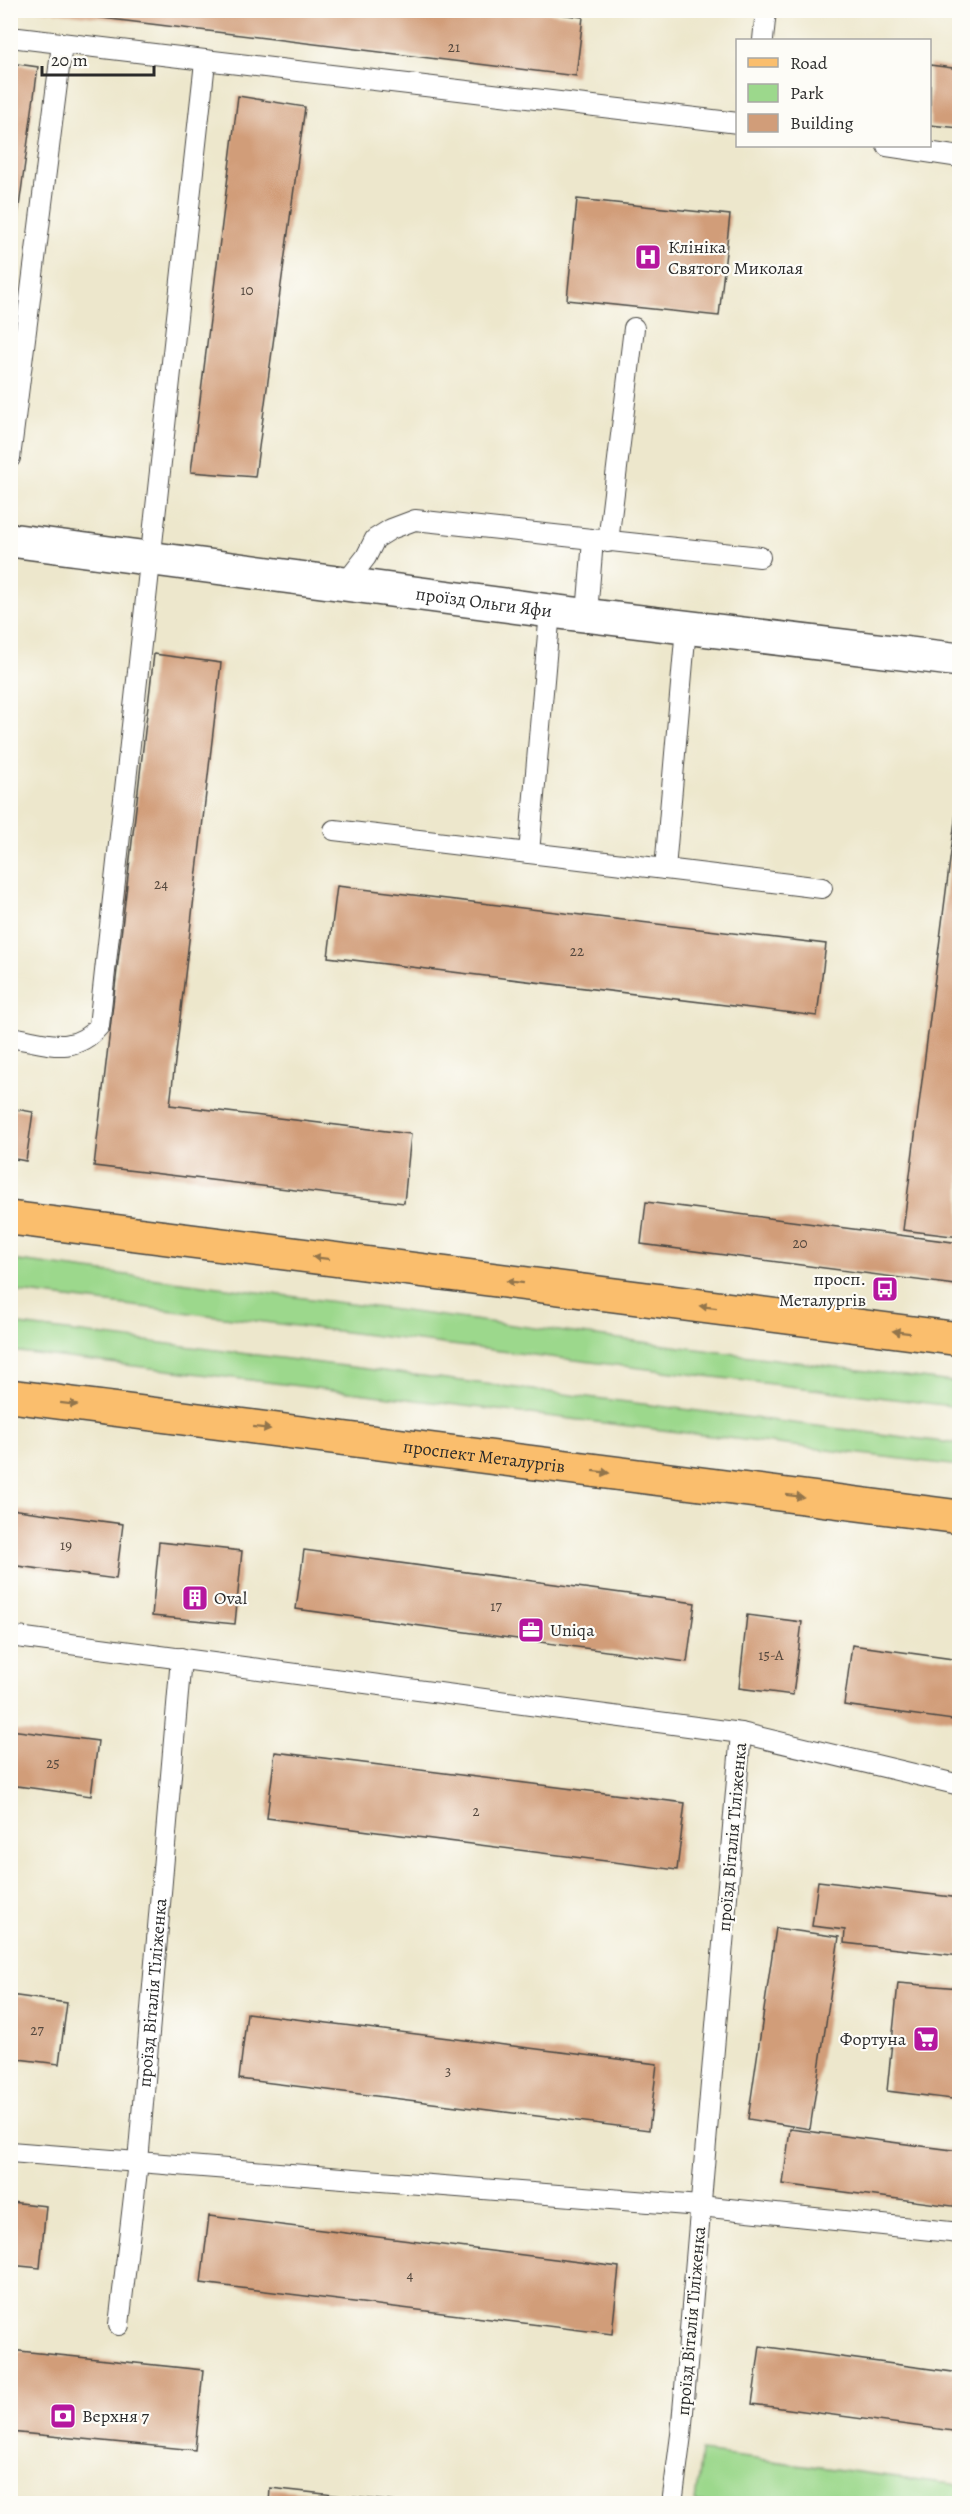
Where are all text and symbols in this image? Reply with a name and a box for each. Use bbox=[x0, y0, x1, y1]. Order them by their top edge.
house number: 21 bbox=[448, 37, 460, 57]
scale bar bbox=[42, 39, 154, 77]
legend bbox=[736, 39, 931, 147]
text: 20 m bbox=[51, 48, 88, 72]
text: Road bbox=[790, 51, 828, 75]
text: Park bbox=[790, 81, 824, 105]
text: Building bbox=[790, 111, 854, 135]
place label: Клініка Святого Миколая bbox=[668, 235, 803, 280]
hospital icon: Клініка Святого Миколая bbox=[633, 242, 663, 272]
house number: 10 bbox=[240, 280, 254, 300]
street label: проїзд Ольги Яфи bbox=[414, 581, 554, 623]
house number: 24 bbox=[154, 874, 168, 894]
house number: 22 bbox=[570, 941, 584, 961]
house number: 20 bbox=[792, 1233, 808, 1253]
one-way arrow bbox=[312, 1253, 331, 1262]
place label: просп. Металургів bbox=[779, 1267, 866, 1312]
bus stop icon: просп. Металургів bbox=[870, 1274, 900, 1304]
one-way arrow bbox=[505, 1278, 524, 1287]
one-way arrow bbox=[698, 1302, 717, 1312]
one-way arrow bbox=[892, 1327, 911, 1336]
one-way arrow bbox=[59, 1399, 78, 1408]
one-way arrow bbox=[253, 1424, 272, 1433]
street label: проспект Металургів bbox=[402, 1434, 567, 1479]
one-way arrow bbox=[592, 1467, 611, 1476]
one-way arrow bbox=[785, 1492, 804, 1501]
house number: 19 bbox=[60, 1535, 72, 1555]
building icon: Oval bbox=[180, 1583, 210, 1613]
place label: Oval bbox=[214, 1586, 248, 1610]
house number: 17 bbox=[490, 1596, 502, 1616]
office icon: Uniqa bbox=[516, 1615, 546, 1645]
place label: Uniqa bbox=[550, 1618, 595, 1642]
house number: 15-А bbox=[758, 1645, 784, 1665]
street label: проїзд Віталія Тіліженка bbox=[712, 1741, 752, 1933]
house number: 25 bbox=[46, 1753, 60, 1773]
house number: 2 bbox=[472, 1801, 480, 1821]
street label: проїзд Віталія Тіліженка bbox=[132, 1896, 173, 2088]
house number: 27 bbox=[30, 2020, 44, 2040]
supermarket icon: Фортуна bbox=[911, 2024, 941, 2054]
place label: Фортуна bbox=[840, 2027, 907, 2051]
house number: 3 bbox=[445, 2061, 451, 2081]
street label: проїзд Віталія Тіліженка bbox=[671, 2225, 711, 2417]
house number: 4 bbox=[407, 2265, 414, 2285]
bank icon: Верхня 7 bbox=[48, 2401, 78, 2431]
place label: Верхня 7 bbox=[82, 2404, 149, 2428]

